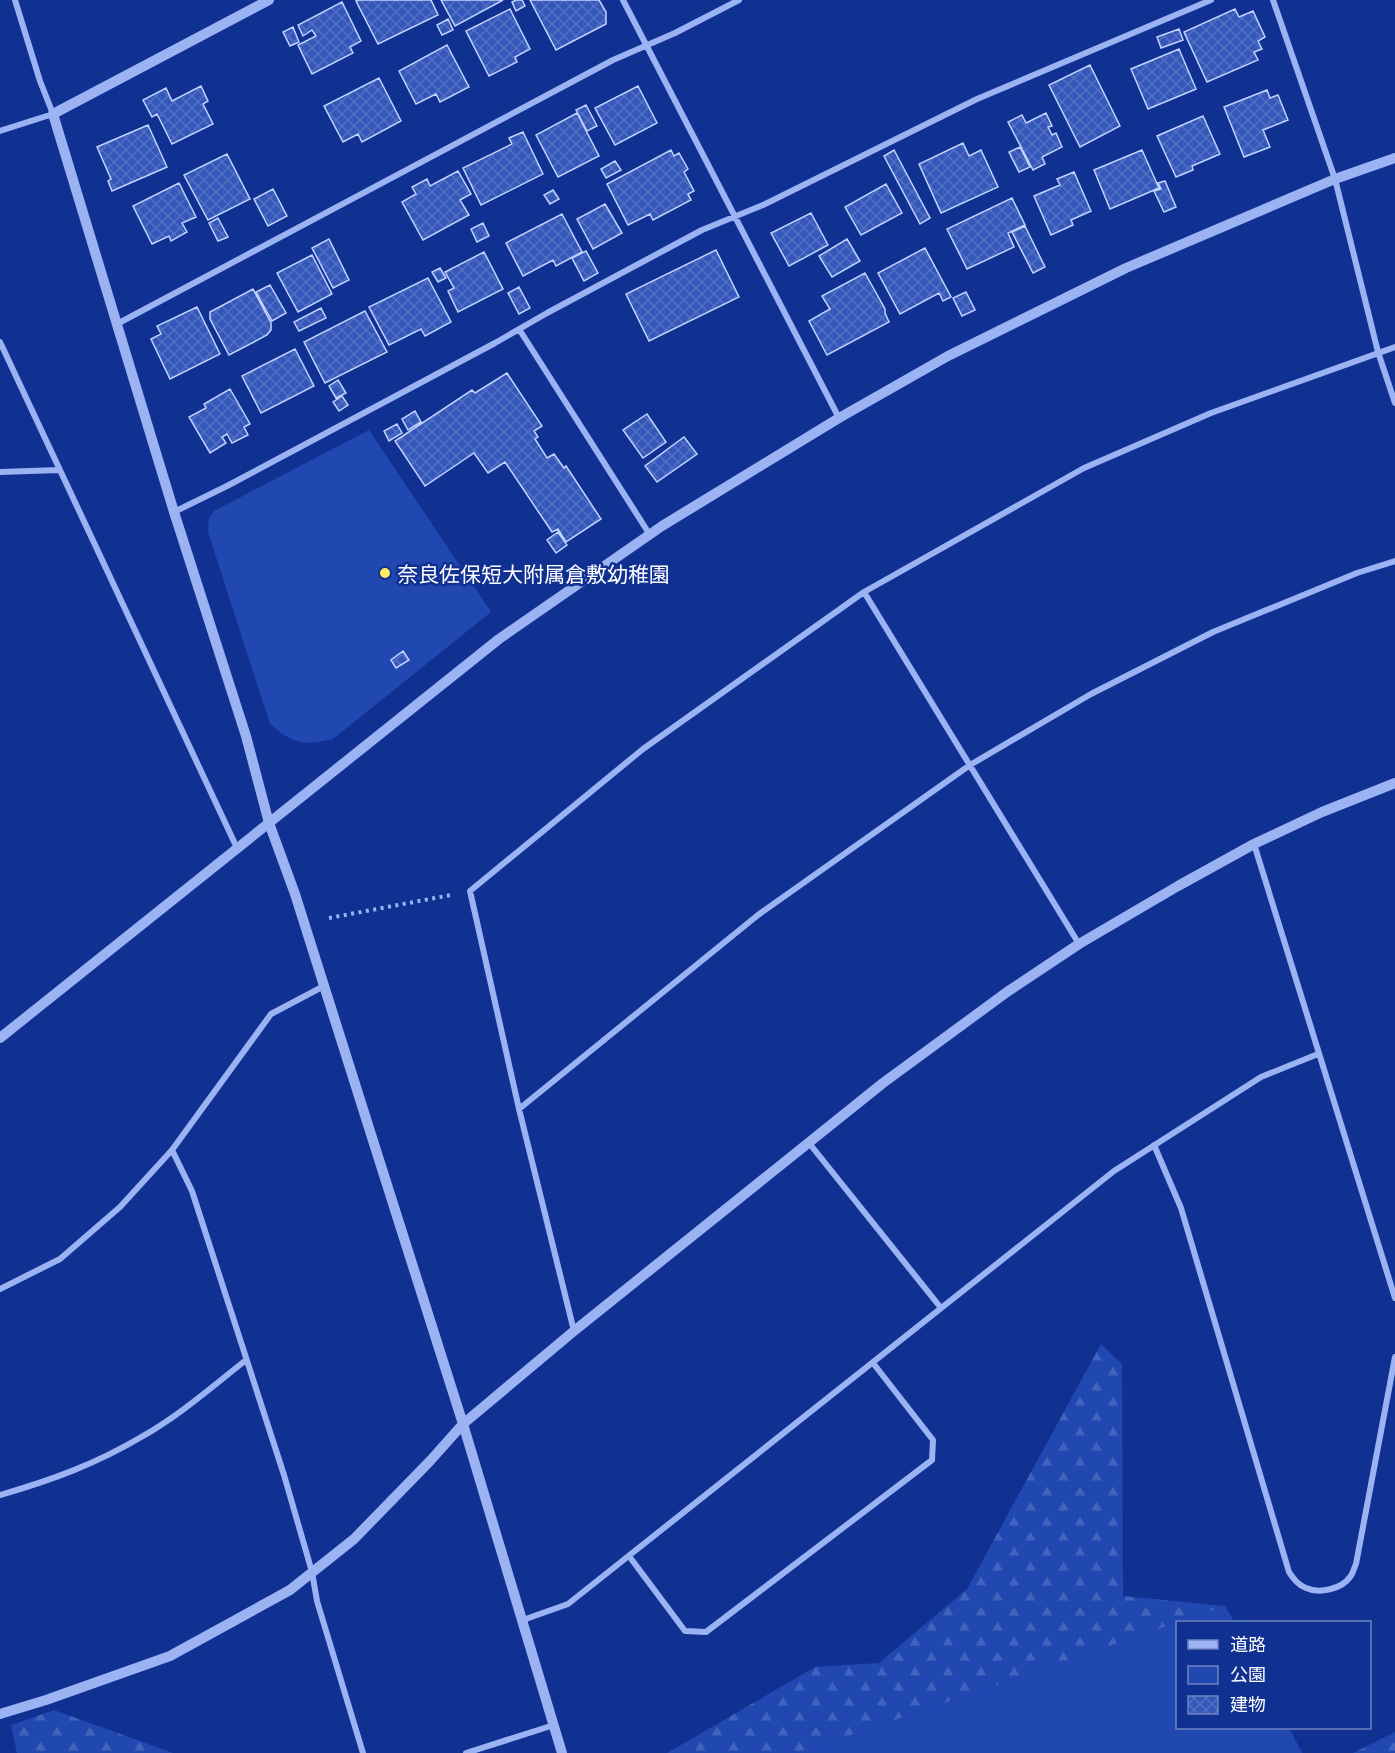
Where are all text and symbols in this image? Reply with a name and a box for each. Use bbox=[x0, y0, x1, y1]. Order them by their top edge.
place label: 奈良佐保短大附属倉敷幼稚園 bbox=[397, 561, 670, 586]
marker: 奈良佐保短大附属倉敷幼稚園 bbox=[378, 566, 392, 580]
legend bbox=[1176, 1621, 1371, 1729]
text: 道路 bbox=[1230, 1633, 1266, 1655]
text: 公園 bbox=[1230, 1663, 1266, 1685]
text: 建物 bbox=[1230, 1693, 1266, 1715]

